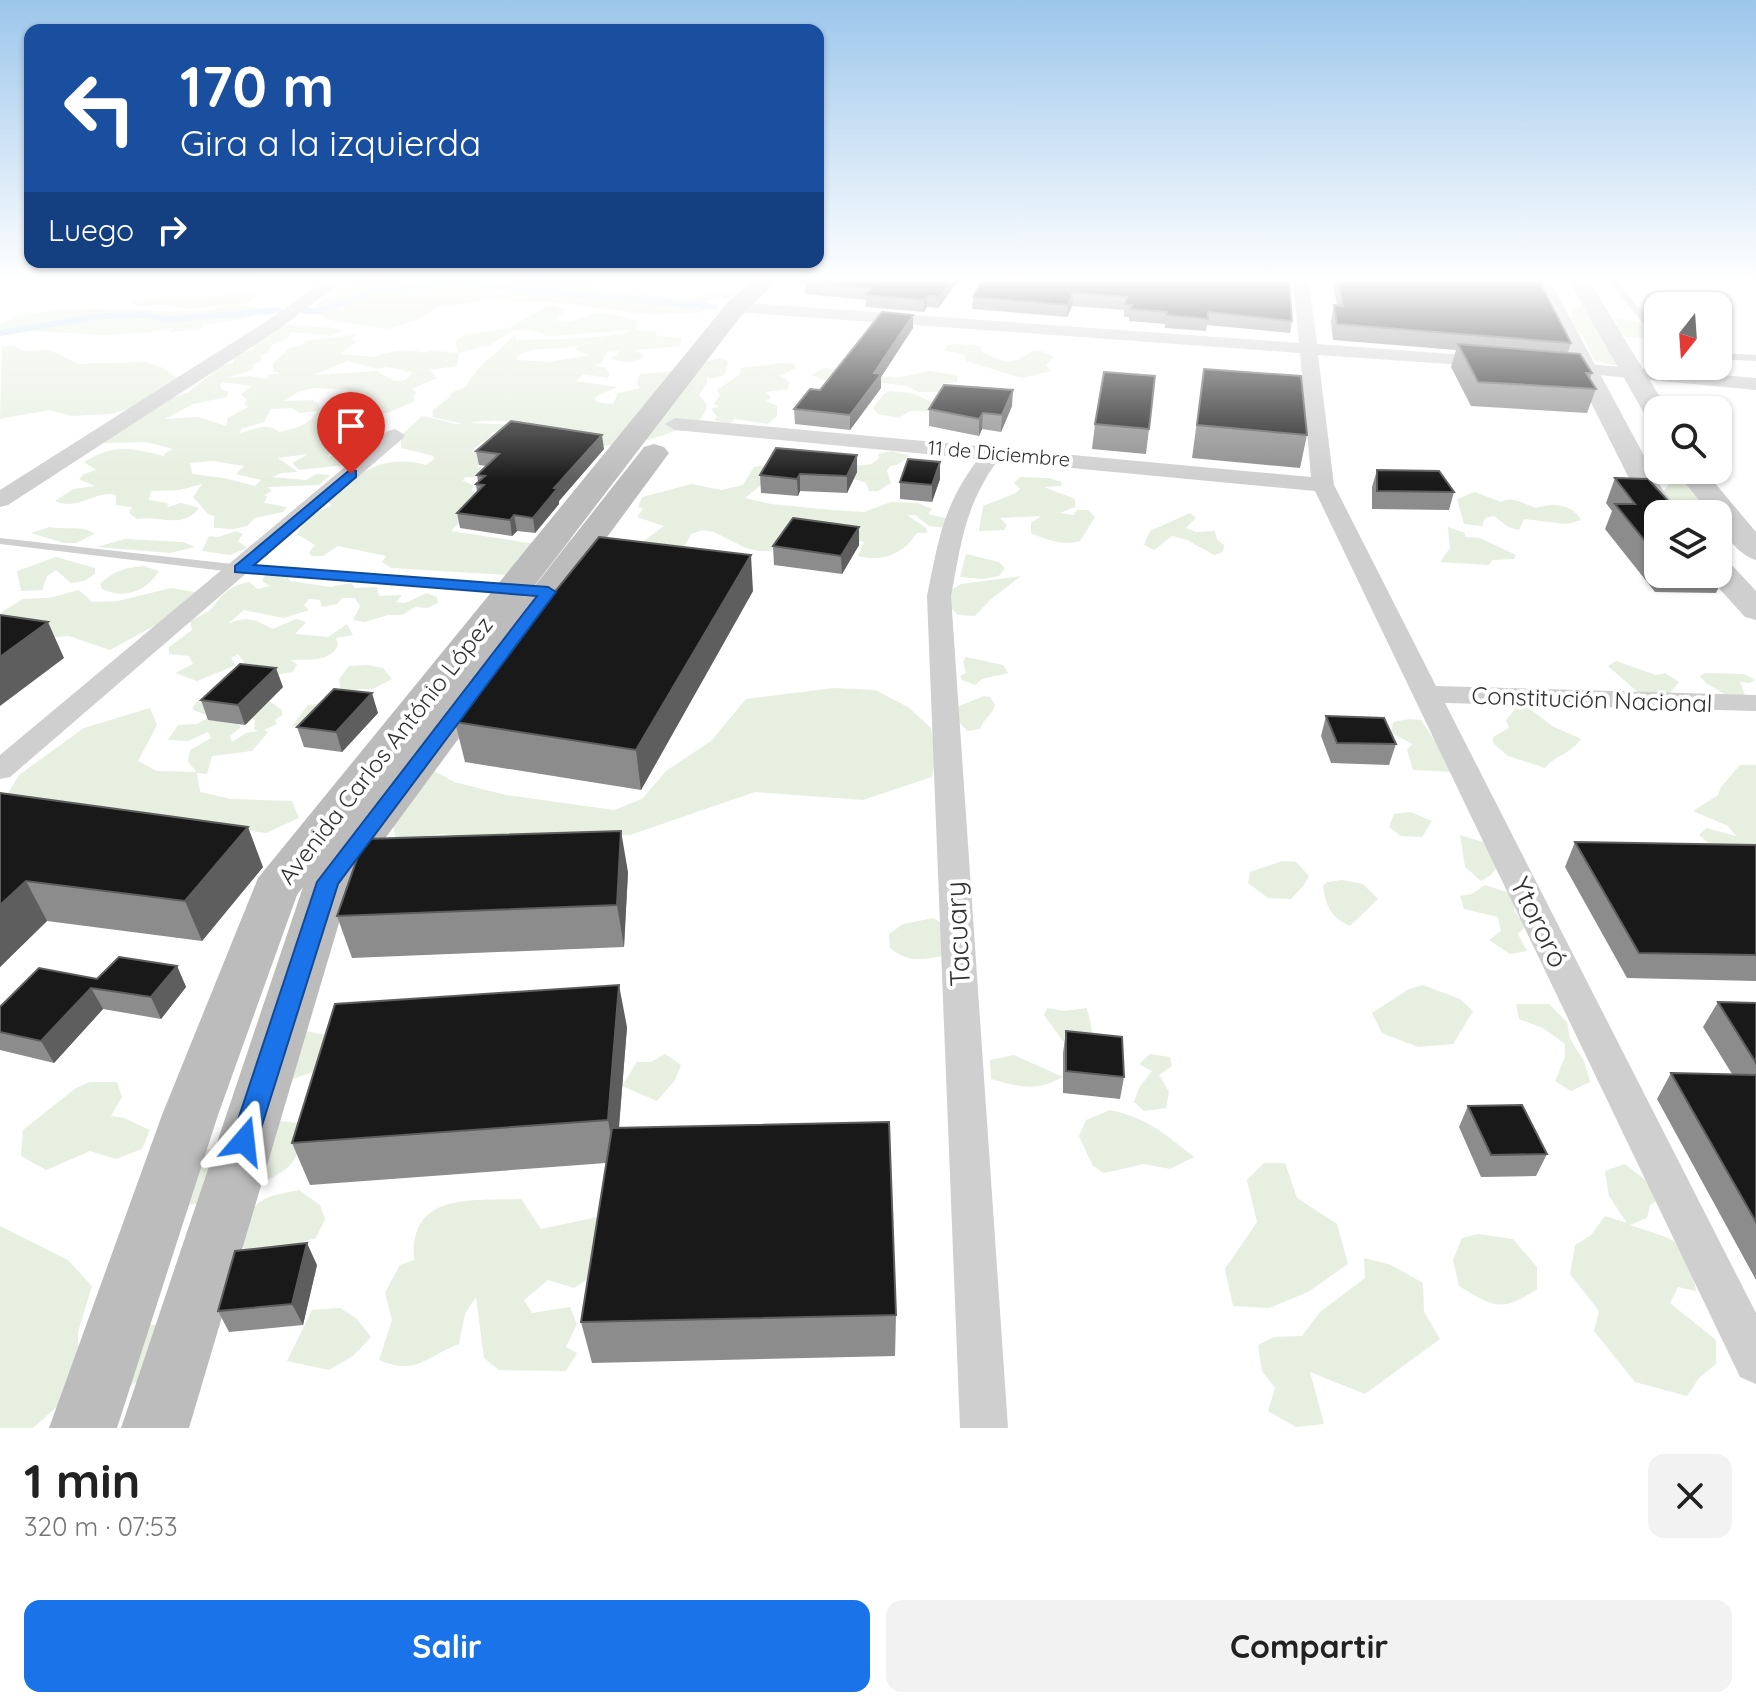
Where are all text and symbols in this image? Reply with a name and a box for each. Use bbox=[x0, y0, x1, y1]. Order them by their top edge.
text: 170 m bbox=[180, 51, 334, 121]
icon: left bbox=[48, 56, 152, 160]
text: Gira a la izquierda bbox=[180, 120, 481, 165]
icon: right bbox=[150, 208, 194, 252]
text: Luego bbox=[48, 211, 134, 249]
north arrow bbox=[1644, 292, 1732, 380]
map controls bbox=[1644, 292, 1732, 588]
pin bbox=[317, 392, 385, 474]
button: search bbox=[1644, 396, 1732, 484]
icon: arrive bbox=[329, 404, 373, 448]
street label: 11 de Diciembre bbox=[927, 434, 1071, 472]
button: layers bbox=[1644, 500, 1732, 588]
street label: Avenida Carlos António López bbox=[271, 610, 499, 890]
street label: Constitución Nacional bbox=[1471, 680, 1713, 718]
street label: Ytororó bbox=[1503, 871, 1577, 973]
street label: Tacuary bbox=[937, 881, 977, 987]
position arrow bbox=[202, 1099, 286, 1183]
text: 1 min bbox=[24, 1450, 140, 1510]
button: close bbox=[1648, 1454, 1732, 1538]
text: 320 m · 07:53 bbox=[24, 1510, 178, 1543]
button: Salir bbox=[24, 1600, 870, 1692]
button: Compartir bbox=[886, 1600, 1732, 1692]

